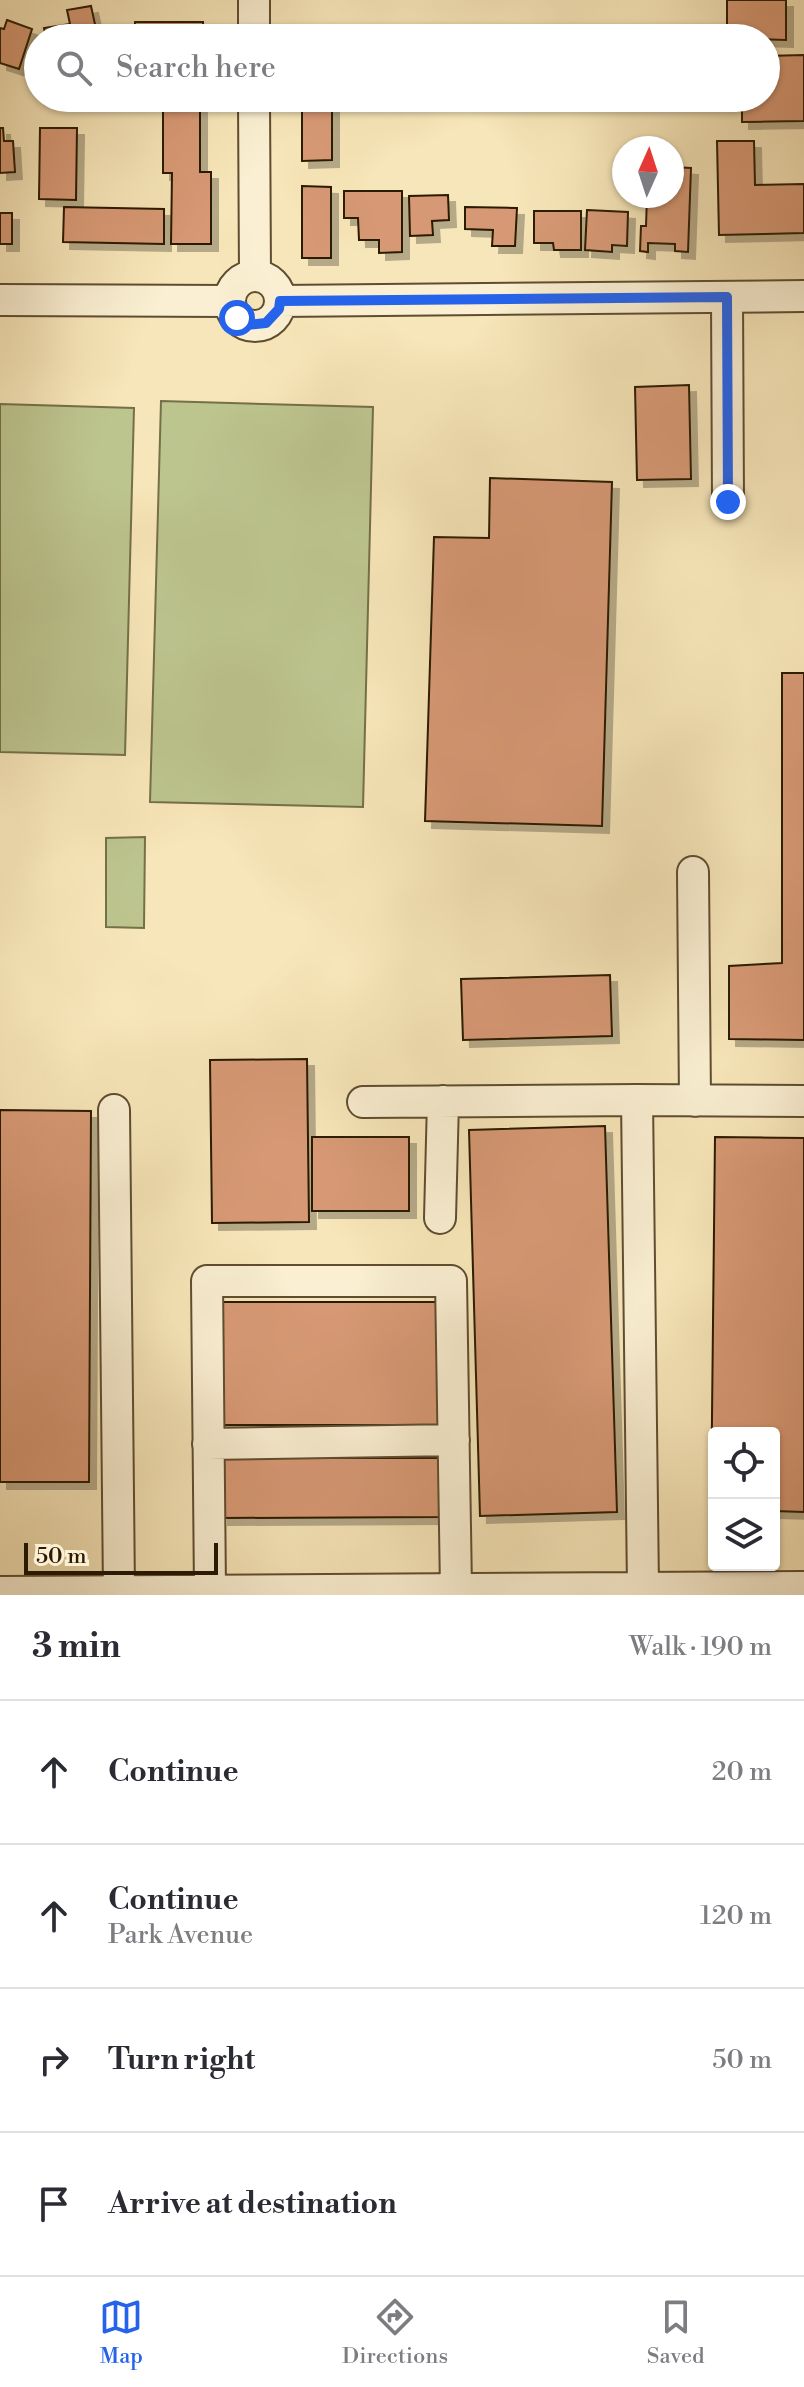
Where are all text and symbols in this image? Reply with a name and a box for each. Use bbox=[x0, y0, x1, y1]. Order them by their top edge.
search box bbox=[24, 24, 780, 112]
icon: search bbox=[52, 46, 96, 90]
text: Search here bbox=[116, 49, 276, 87]
north arrow bbox=[612, 136, 684, 208]
route start bbox=[219, 300, 255, 336]
route end bbox=[710, 484, 746, 520]
map controls bbox=[708, 1427, 780, 1571]
button: locate bbox=[708, 1427, 780, 1499]
button: layers bbox=[708, 1499, 780, 1571]
scale bar bbox=[24, 1539, 218, 1575]
text: 50 m bbox=[36, 1543, 87, 1570]
text: 3 min bbox=[32, 1626, 121, 1668]
text: Walk · 190 m bbox=[629, 1631, 772, 1663]
icon: ahead bbox=[32, 1750, 76, 1794]
text: Continue bbox=[108, 1753, 239, 1791]
text: 20 m bbox=[712, 1756, 772, 1788]
text: Continue bbox=[108, 1881, 239, 1919]
icon: ahead bbox=[32, 1894, 76, 1938]
text: 120 m bbox=[700, 1900, 772, 1932]
text: Park Avenue bbox=[108, 1919, 253, 1951]
icon: right bbox=[32, 2038, 76, 2082]
text: Turn right bbox=[108, 2041, 255, 2079]
text: 50 m bbox=[712, 2044, 772, 2076]
icon: arrive bbox=[32, 2182, 76, 2226]
text: Arrive at destination bbox=[108, 2185, 397, 2223]
tab: Map bbox=[99, 2295, 143, 2370]
tab: Directions bbox=[342, 2295, 448, 2370]
tab: Saved bbox=[647, 2295, 705, 2370]

